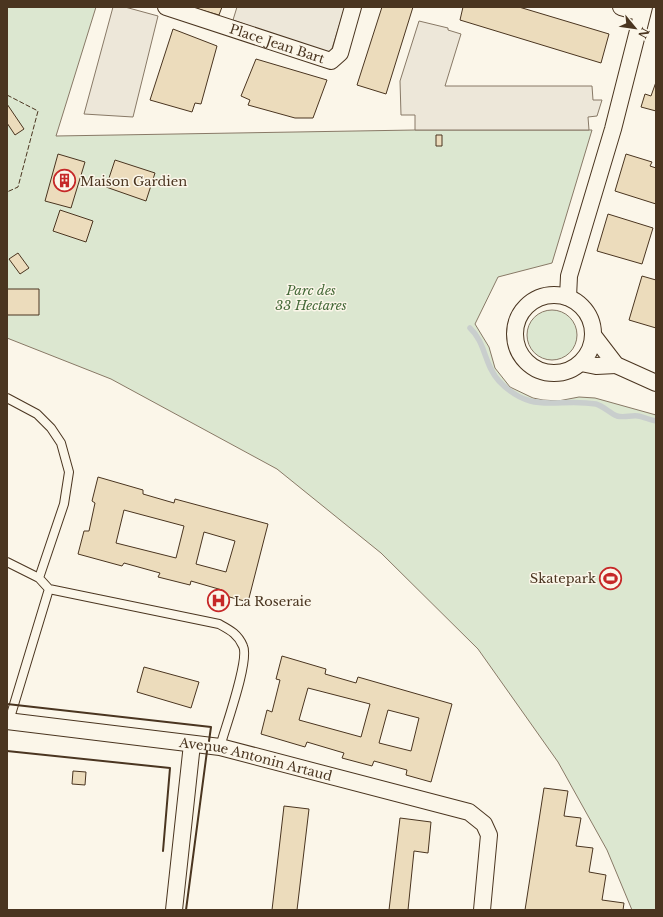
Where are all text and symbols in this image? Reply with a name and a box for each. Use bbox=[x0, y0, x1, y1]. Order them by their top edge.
north arrow bbox=[615, 8, 655, 48]
street label: Place Jean Bart bbox=[228, 20, 327, 67]
text: N bbox=[635, 25, 652, 41]
building icon: Maison Gardien bbox=[52, 168, 78, 194]
place label: Maison Gardien bbox=[80, 173, 187, 190]
park label: Parc des 33 Hectares bbox=[275, 282, 347, 314]
sports icon: Skatepark bbox=[598, 565, 624, 591]
place label: Skatepark bbox=[530, 570, 596, 587]
hospital icon: La Roseraie bbox=[205, 588, 231, 614]
place label: La Roseraie bbox=[234, 593, 312, 610]
street label: Avenue Antonin Artaud bbox=[177, 733, 334, 785]

